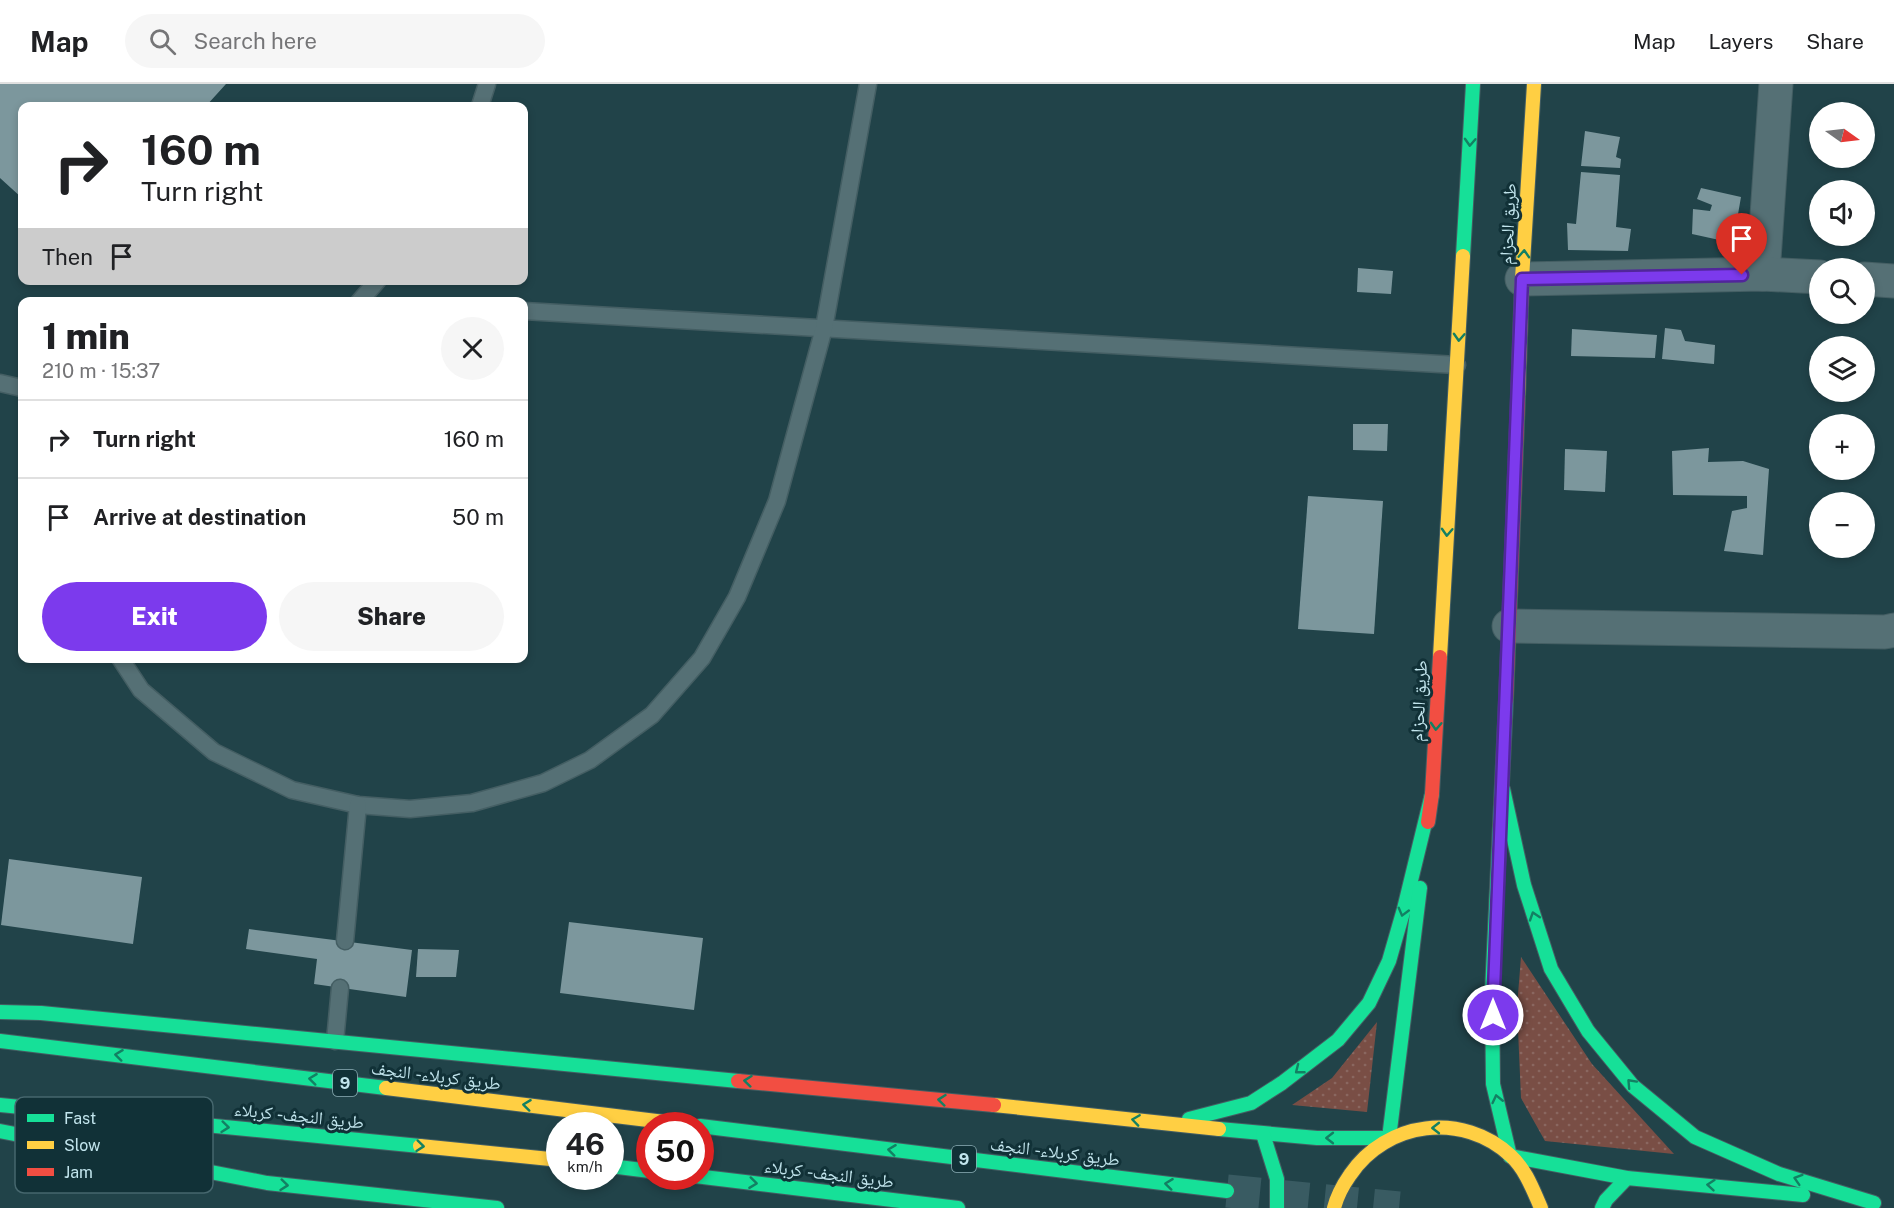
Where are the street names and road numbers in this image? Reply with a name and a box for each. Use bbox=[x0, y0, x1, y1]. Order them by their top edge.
street label: طريق الحزام bbox=[1495, 183, 1522, 265]
street label: طريق الحزام bbox=[1406, 660, 1433, 742]
street label: طريق کربلاء - النجف bbox=[370, 1057, 502, 1095]
road number: 9 bbox=[333, 1070, 357, 1096]
street label: طريق النجف - کربلاء bbox=[233, 1098, 365, 1134]
street label: طريق کربلاء - النجف bbox=[989, 1133, 1121, 1171]
road number: 9 bbox=[952, 1146, 976, 1172]
street label: طريق النجف - کربلاء bbox=[763, 1155, 895, 1193]

